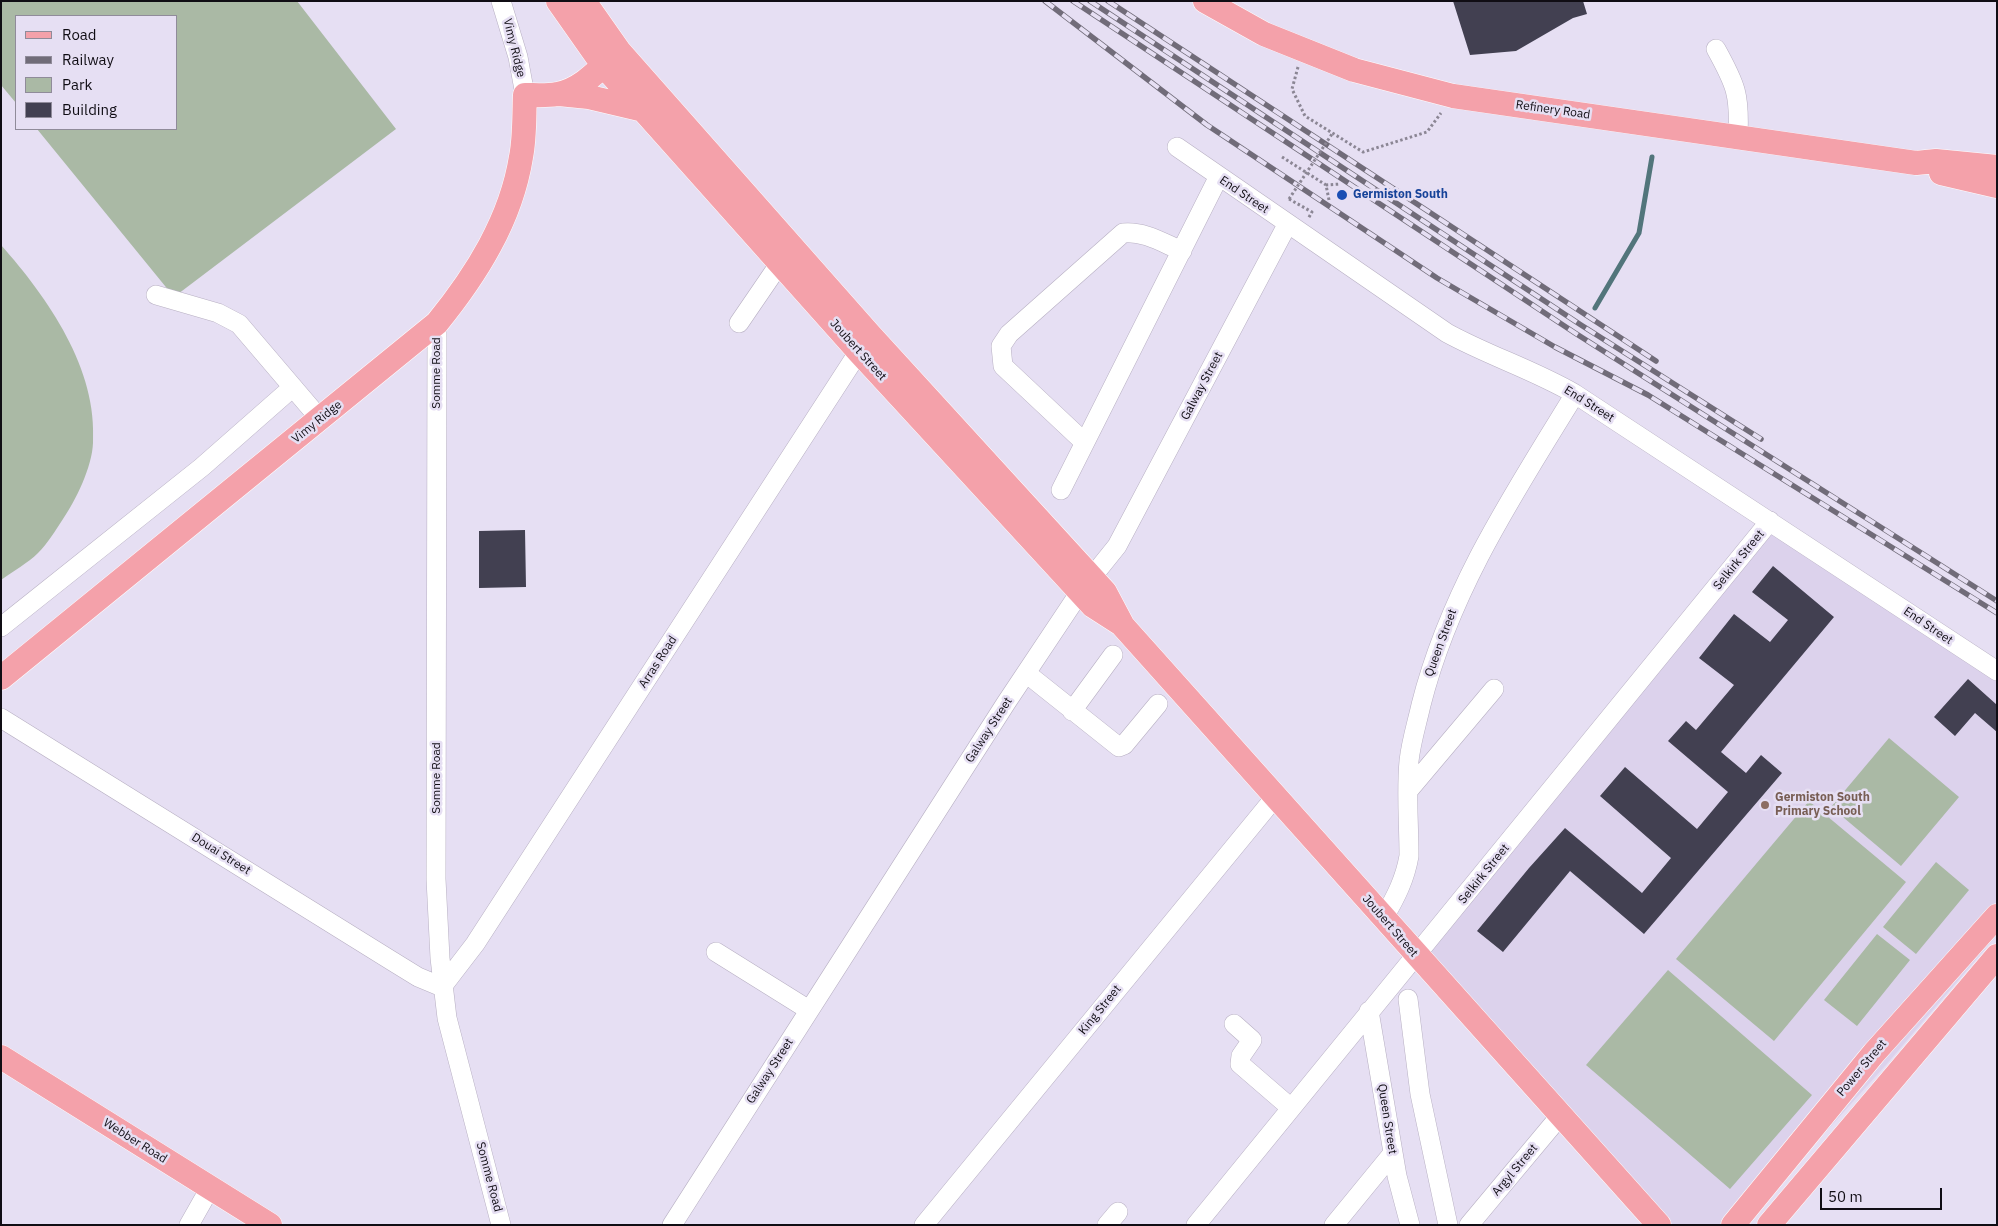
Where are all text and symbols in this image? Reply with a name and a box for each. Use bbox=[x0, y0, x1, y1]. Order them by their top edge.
legend bbox=[15, 15, 178, 130]
street label: Vimy Ridge bbox=[500, 17, 528, 79]
text: Road bbox=[62, 25, 97, 44]
text: Railway bbox=[62, 50, 114, 69]
text: Park bbox=[62, 75, 92, 94]
street label: Refinery Road bbox=[1515, 98, 1591, 122]
text: Building bbox=[62, 100, 117, 119]
street label: End Street bbox=[1217, 173, 1271, 217]
marker: Germiston South bbox=[1335, 188, 1349, 202]
place label: Germiston South bbox=[1353, 188, 1448, 202]
street label: Joubert Street bbox=[827, 316, 889, 384]
street label: Somme Road bbox=[430, 337, 444, 409]
street label: Galway Street bbox=[1178, 349, 1226, 423]
street label: End Street bbox=[1561, 383, 1617, 425]
street label: Vimy Ridge bbox=[289, 398, 345, 446]
street label: Selkirk Street bbox=[1711, 527, 1767, 593]
street label: End Street bbox=[1901, 604, 1955, 648]
street label: Queen Street bbox=[1422, 607, 1460, 679]
street label: Arras Road bbox=[636, 633, 680, 691]
street label: Galway Street bbox=[962, 695, 1016, 765]
street label: Somme Road bbox=[430, 742, 444, 814]
place label: Germiston South Primary School bbox=[1775, 791, 1870, 819]
marker: Germiston South Primary School bbox=[1759, 799, 1771, 811]
street label: Douai Street bbox=[189, 830, 253, 878]
street label: Selkirk Street bbox=[1456, 841, 1512, 907]
street label: Joubert Street bbox=[1359, 892, 1421, 960]
street label: King Street bbox=[1076, 982, 1124, 1038]
street label: Galway Street bbox=[743, 1036, 797, 1106]
street label: Power Street bbox=[1834, 1037, 1890, 1099]
street label: Queen Street bbox=[1374, 1083, 1400, 1155]
street label: Webber Road bbox=[100, 1116, 170, 1166]
street label: Somme Road bbox=[473, 1141, 505, 1213]
street label: Argyl Street bbox=[1489, 1141, 1541, 1199]
scale bar bbox=[1823, 1178, 1946, 1210]
text: 50 m bbox=[1828, 1187, 1863, 1206]

